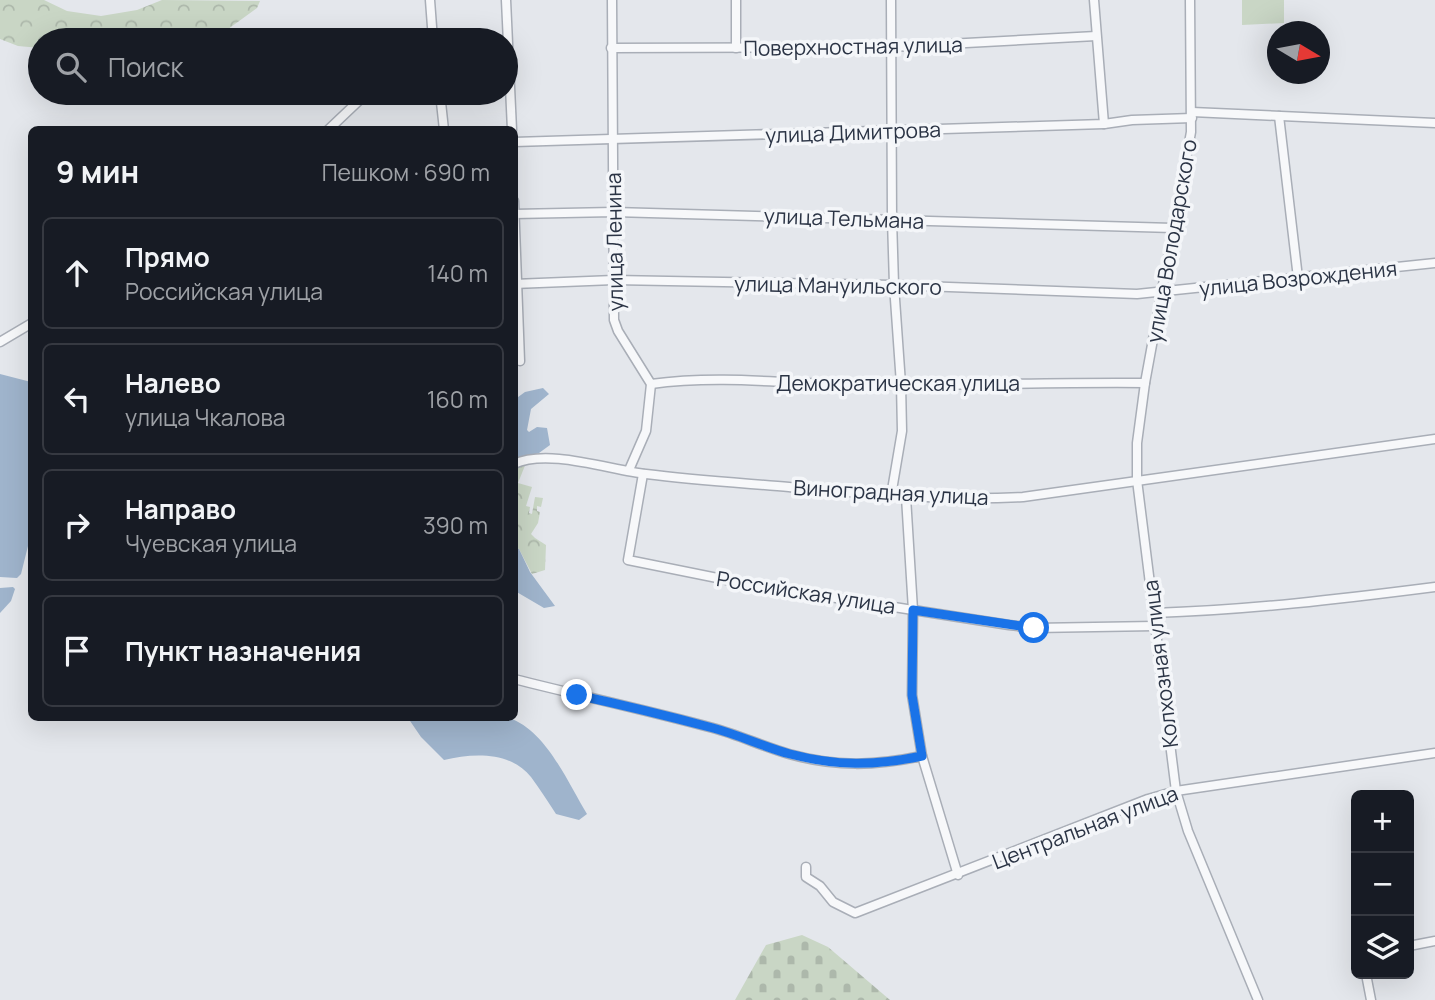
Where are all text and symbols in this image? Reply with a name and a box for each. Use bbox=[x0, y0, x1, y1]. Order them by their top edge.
north arrow bbox=[1267, 21, 1330, 84]
search box bbox=[28, 28, 518, 105]
street label: Поверхностная улица bbox=[743, 30, 963, 62]
icon: search bbox=[52, 48, 90, 86]
text: Поиск bbox=[108, 49, 183, 85]
street label: улица Димитрова bbox=[765, 115, 941, 149]
street label: улица Володарского bbox=[1139, 137, 1203, 345]
text: 9 мин bbox=[56, 151, 139, 192]
text: Пешком · 690 m bbox=[322, 156, 490, 188]
street label: улица Ленина bbox=[599, 172, 629, 312]
street label: улица Тельмана bbox=[763, 201, 925, 235]
text: Прямо bbox=[125, 239, 210, 275]
icon: ahead bbox=[58, 254, 96, 292]
street label: улица Возрождения bbox=[1198, 254, 1398, 302]
text: 140 m bbox=[427, 257, 488, 289]
street label: улица Мануильского bbox=[734, 269, 942, 301]
text: Российская улица bbox=[125, 275, 323, 307]
text: Налево bbox=[125, 365, 221, 401]
street label: Демократическая улица bbox=[776, 369, 1020, 397]
icon: left bbox=[58, 380, 96, 418]
text: 160 m bbox=[427, 383, 488, 415]
text: улица Чкалова bbox=[125, 401, 286, 433]
street label: Виноградная улица bbox=[793, 473, 989, 511]
text: Направо bbox=[125, 491, 236, 527]
icon: right bbox=[58, 506, 96, 544]
text: 390 m bbox=[423, 509, 488, 541]
text: Чуевская улица bbox=[125, 527, 297, 559]
street label: Российская улица bbox=[715, 564, 897, 620]
street label: Колхозная улица bbox=[1136, 579, 1184, 749]
route start bbox=[1018, 612, 1049, 643]
icon: arrive bbox=[58, 632, 96, 670]
text: Пункт назначения bbox=[125, 633, 361, 669]
route end bbox=[561, 679, 592, 710]
street label: Центральная улица bbox=[988, 779, 1182, 875]
map controls bbox=[1351, 790, 1414, 979]
button: + bbox=[1351, 790, 1414, 853]
button: − bbox=[1351, 853, 1414, 916]
button: layers bbox=[1351, 916, 1414, 979]

